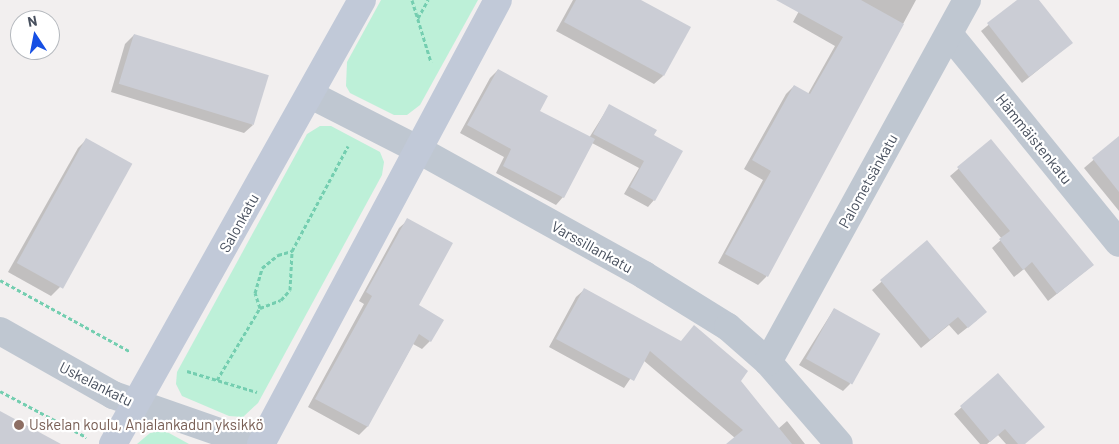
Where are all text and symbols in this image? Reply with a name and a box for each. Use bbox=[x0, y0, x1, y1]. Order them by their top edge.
north arrow bbox=[10, 10, 60, 60]
text: N bbox=[26, 12, 38, 30]
street label: Hämmäistenkatu bbox=[992, 90, 1076, 188]
street label: Palometsänkatu bbox=[835, 131, 901, 231]
street label: Salonkatu bbox=[215, 190, 263, 256]
street label: Varssillankatu bbox=[548, 217, 636, 277]
street label: Uskelankatu bbox=[56, 358, 136, 410]
place label: Uskelan koulu, Anjalankadun yksikkö bbox=[29, 416, 264, 434]
marker: Uskelan koulu, Anjalankadun yksikkö bbox=[13, 419, 25, 431]

